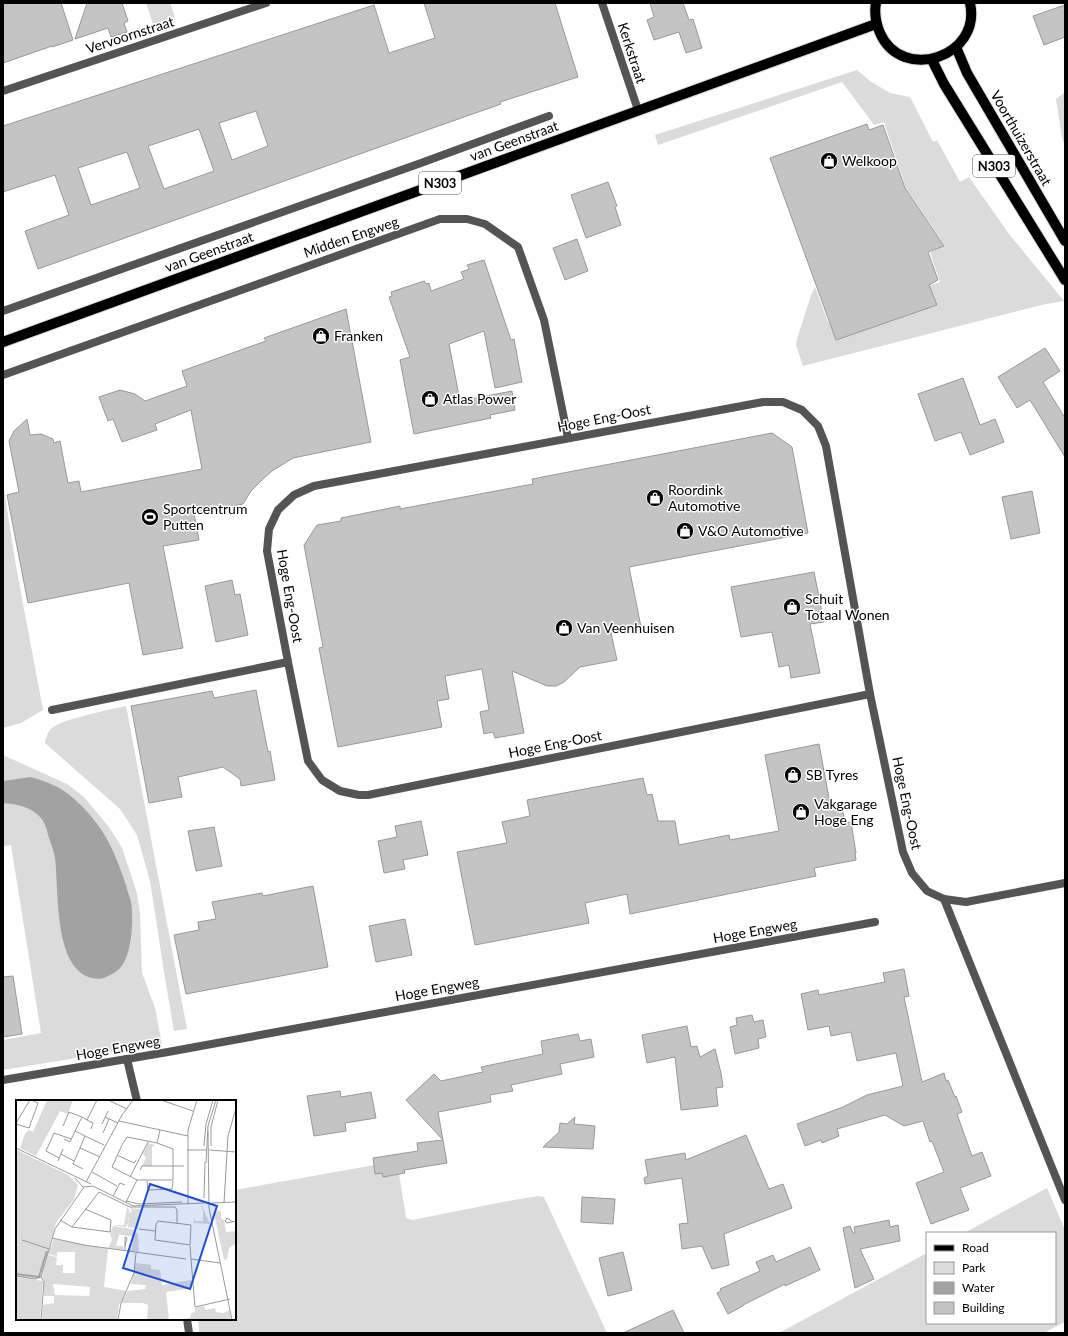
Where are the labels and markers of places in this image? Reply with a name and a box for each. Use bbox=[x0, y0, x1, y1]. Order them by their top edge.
shop icon: Welkoop bbox=[819, 151, 839, 171]
place label: Welkoop bbox=[842, 152, 897, 169]
shop icon: Franken bbox=[311, 326, 331, 346]
place label: Franken bbox=[334, 327, 383, 344]
shop icon: Atlas Power bbox=[420, 389, 440, 409]
place label: Atlas Power bbox=[443, 390, 516, 407]
place label: Roordink Automotive bbox=[668, 481, 740, 514]
shop icon: Roordink Automotive bbox=[645, 488, 665, 508]
place label: Sportcentrum Putten bbox=[163, 500, 247, 533]
sports icon: Sportcentrum Putten bbox=[140, 507, 160, 527]
shop icon: V&O Automotive bbox=[675, 521, 695, 541]
place label: V&O Automotive bbox=[698, 522, 804, 539]
place label: Schuit Totaal Wonen bbox=[805, 590, 890, 623]
shop icon: Schuit Totaal Wonen bbox=[782, 597, 802, 617]
shop icon: Van Veenhuisen bbox=[554, 618, 574, 638]
place label: Van Veenhuisen bbox=[577, 619, 675, 636]
shop icon: SB Tyres bbox=[783, 765, 803, 785]
place label: SB Tyres bbox=[806, 766, 858, 783]
place label: Vakgarage Hoge Eng bbox=[814, 795, 877, 828]
shop icon: Vakgarage Hoge Eng bbox=[791, 802, 811, 822]

